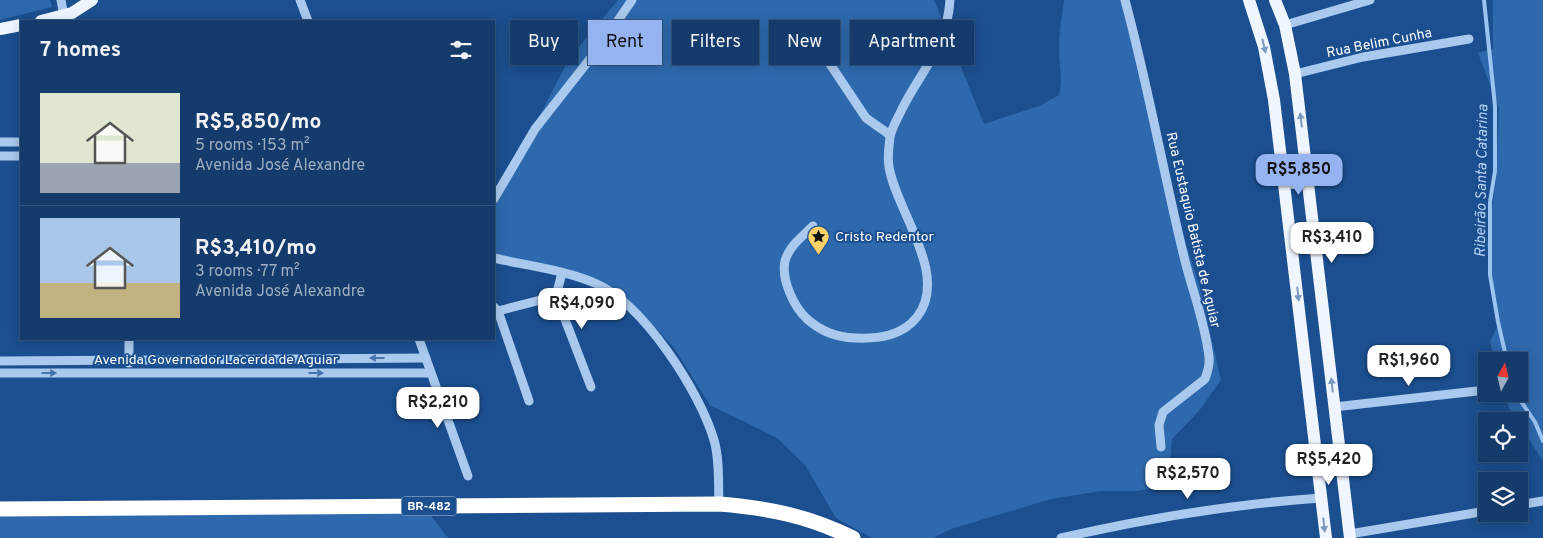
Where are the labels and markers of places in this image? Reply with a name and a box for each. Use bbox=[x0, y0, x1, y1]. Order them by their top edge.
pin: R$5,850 bbox=[1253, 154, 1345, 196]
pin: R$3,410 bbox=[1286, 222, 1378, 264]
place icon: Cristo Redentor bbox=[807, 224, 831, 255]
place label: Cristo Redentor bbox=[835, 229, 935, 246]
pin: R$4,090 bbox=[536, 288, 628, 330]
pin: R$1,960 bbox=[1363, 344, 1455, 387]
pin: R$2,210 bbox=[392, 386, 484, 429]
pin: R$5,420 bbox=[1283, 444, 1375, 486]
pin: R$2,570 bbox=[1142, 458, 1234, 500]

